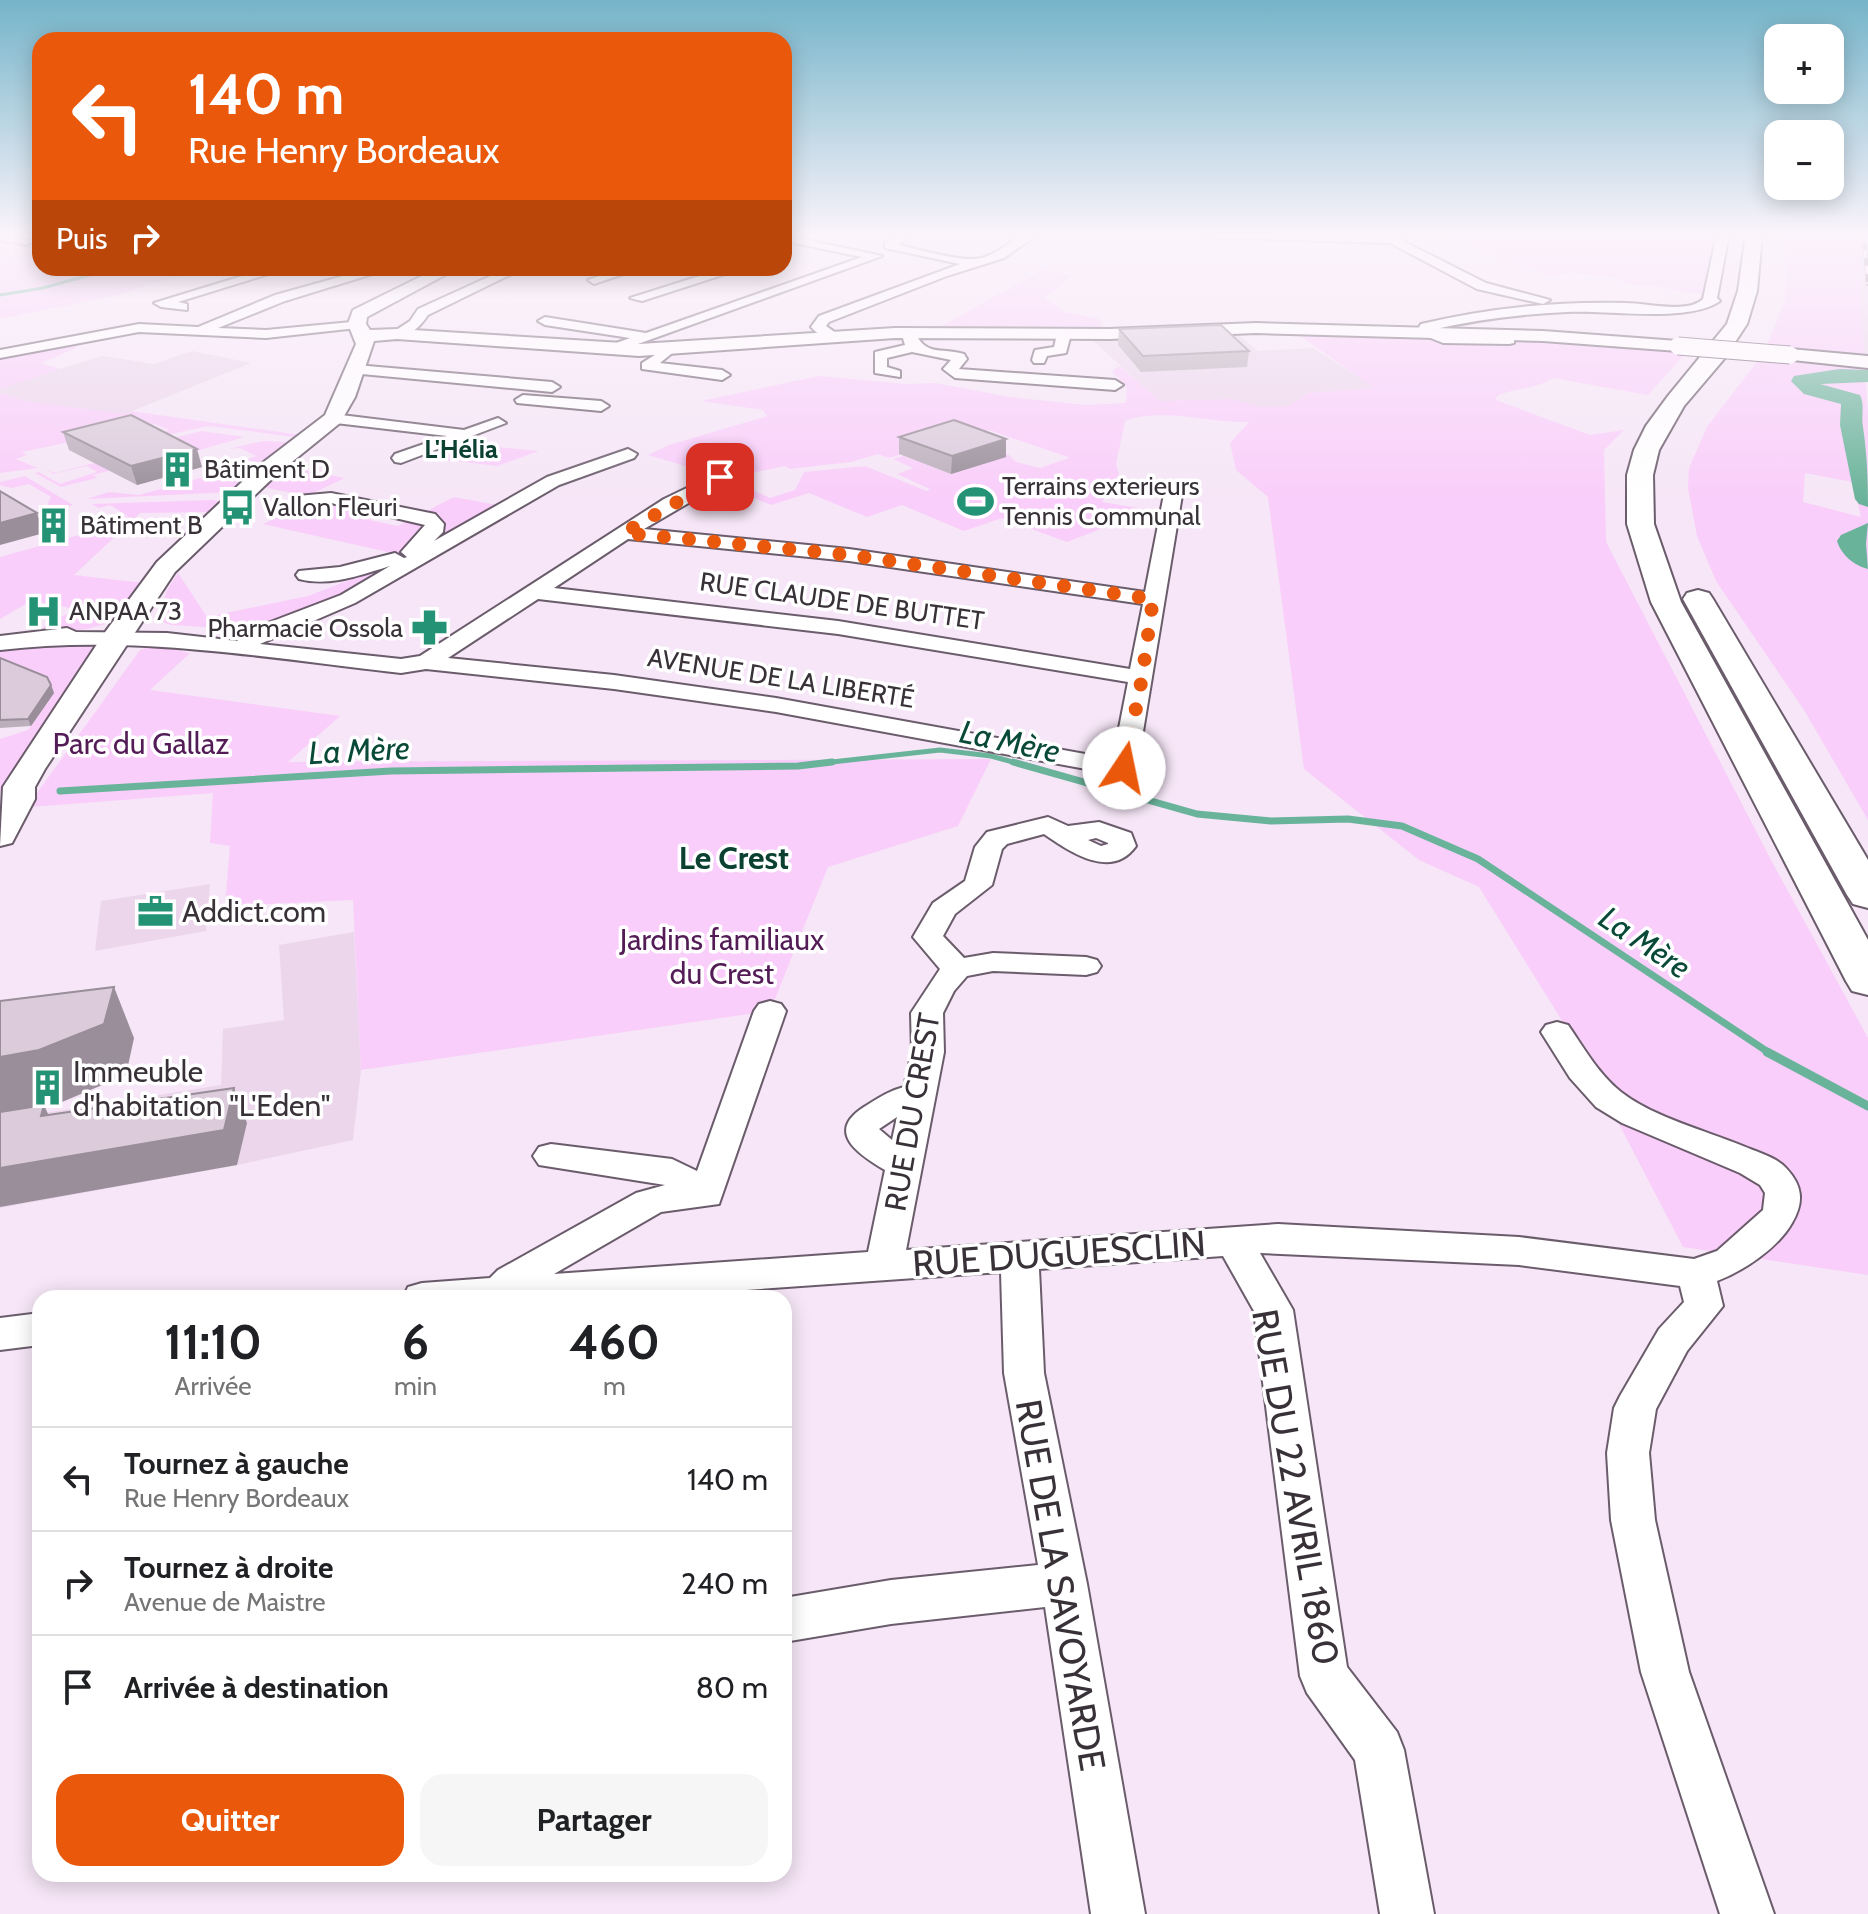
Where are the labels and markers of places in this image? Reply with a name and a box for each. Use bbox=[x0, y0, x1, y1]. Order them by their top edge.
pin bbox=[686, 443, 754, 511]
building icon: Bâtiment D bbox=[159, 450, 197, 488]
place label: Bâtiment D bbox=[204, 453, 330, 485]
place label: Terrains exterieurs Tennis Communal bbox=[1002, 470, 1201, 532]
sports icon: Terrains exterieurs Tennis Communal bbox=[957, 482, 995, 520]
bus stop icon: Vallon Fleuri bbox=[218, 488, 256, 526]
place label: Vallon Fleuri bbox=[263, 491, 397, 523]
building icon: Bâtiment B bbox=[35, 506, 73, 544]
place label: Bâtiment B bbox=[80, 509, 203, 541]
hospital icon: ANPAA 73 bbox=[24, 592, 62, 630]
place label: ANPAA 73 bbox=[69, 595, 182, 627]
pharmacy icon: Pharmacie Ossola bbox=[410, 609, 448, 647]
place label: Pharmacie Ossola bbox=[207, 612, 404, 644]
office icon: Addict.com bbox=[137, 892, 175, 930]
place label: Addict.com bbox=[182, 893, 326, 930]
place label: Immeuble d'habitation "L'Eden" bbox=[73, 1053, 330, 1124]
building icon: Immeuble d'habitation "L'Eden" bbox=[28, 1069, 66, 1107]

